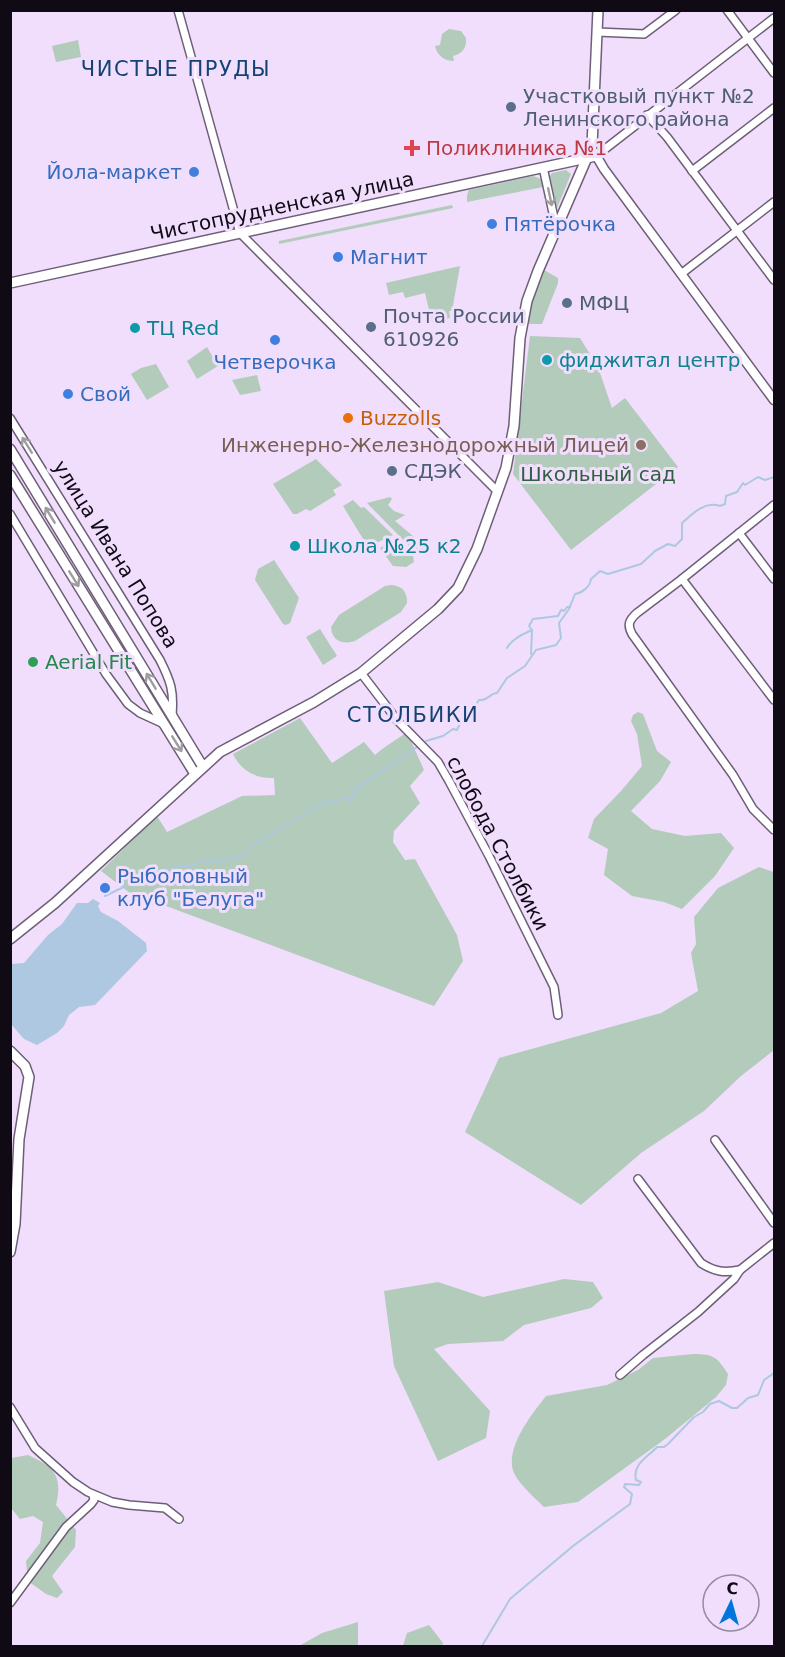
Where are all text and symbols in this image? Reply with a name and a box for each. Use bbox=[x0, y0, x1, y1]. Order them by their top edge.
district label: ЧИСТЫЕ ПРУДЫ bbox=[81, 57, 271, 81]
place label: Участковый пункт №2 Ленинского района bbox=[523, 84, 755, 131]
marker: Участковый пункт №2 Ленинского района bbox=[504, 100, 518, 114]
place label: Поликлиника №1 bbox=[426, 136, 607, 160]
marker: Поликлиника №1 bbox=[403, 139, 421, 157]
place label: Йола-маркет bbox=[46, 160, 182, 184]
marker: Йола-маркет bbox=[187, 165, 201, 179]
street label: Чистопрудненская улица bbox=[148, 166, 416, 246]
one-way arrow bbox=[545, 187, 556, 206]
place label: Пятёрочка bbox=[504, 212, 616, 236]
marker: Пятёрочка bbox=[485, 217, 499, 231]
place label: Магнит bbox=[350, 245, 428, 269]
marker: Магнит bbox=[331, 250, 345, 264]
place label: МФЦ bbox=[579, 291, 629, 315]
marker: МФЦ bbox=[560, 296, 574, 310]
place label: Почта России 610926 bbox=[383, 304, 525, 351]
place label: ТЦ Red bbox=[146, 316, 219, 340]
marker: Почта России 610926 bbox=[364, 320, 378, 334]
marker: ТЦ Red bbox=[128, 321, 142, 335]
marker: Четверочка bbox=[268, 333, 282, 347]
place label: фиджитал центр bbox=[559, 348, 740, 372]
place label: Четверочка bbox=[214, 350, 336, 374]
marker: фиджитал центр bbox=[540, 353, 554, 367]
place label: Свой bbox=[80, 382, 131, 406]
marker: Свой bbox=[61, 387, 75, 401]
place label: Buzzolls bbox=[360, 406, 441, 430]
marker: Buzzolls bbox=[341, 411, 355, 425]
place label: Инженерно-Железнодорожный Лицей bbox=[221, 433, 629, 457]
one-way arrow bbox=[21, 437, 33, 454]
marker: Инженерно-Железнодорожный Лицей bbox=[634, 438, 648, 452]
street label: улица Ивана Попова bbox=[48, 456, 184, 652]
place label: СДЭК bbox=[404, 459, 462, 483]
park label: Школьный сад bbox=[520, 462, 676, 486]
marker: СДЭК bbox=[385, 464, 399, 478]
one-way arrow bbox=[44, 506, 56, 523]
place label: Школа №25 к2 bbox=[307, 534, 462, 558]
marker: Школа №25 к2 bbox=[288, 539, 302, 553]
one-way arrow bbox=[69, 570, 81, 587]
place label: Aerial Fit bbox=[45, 650, 132, 674]
marker: Aerial Fit bbox=[26, 655, 40, 669]
one-way arrow bbox=[145, 673, 157, 690]
district label: СТОЛБИКИ bbox=[347, 703, 479, 727]
one-way arrow bbox=[171, 736, 184, 753]
street label: слобода Столбики bbox=[442, 752, 554, 934]
place label: Рыболовный клуб "Белуга" bbox=[117, 864, 264, 911]
marker: Рыболовный клуб "Белуга" bbox=[98, 881, 112, 895]
north arrow bbox=[701, 1573, 761, 1633]
text: С bbox=[726, 1579, 739, 1599]

